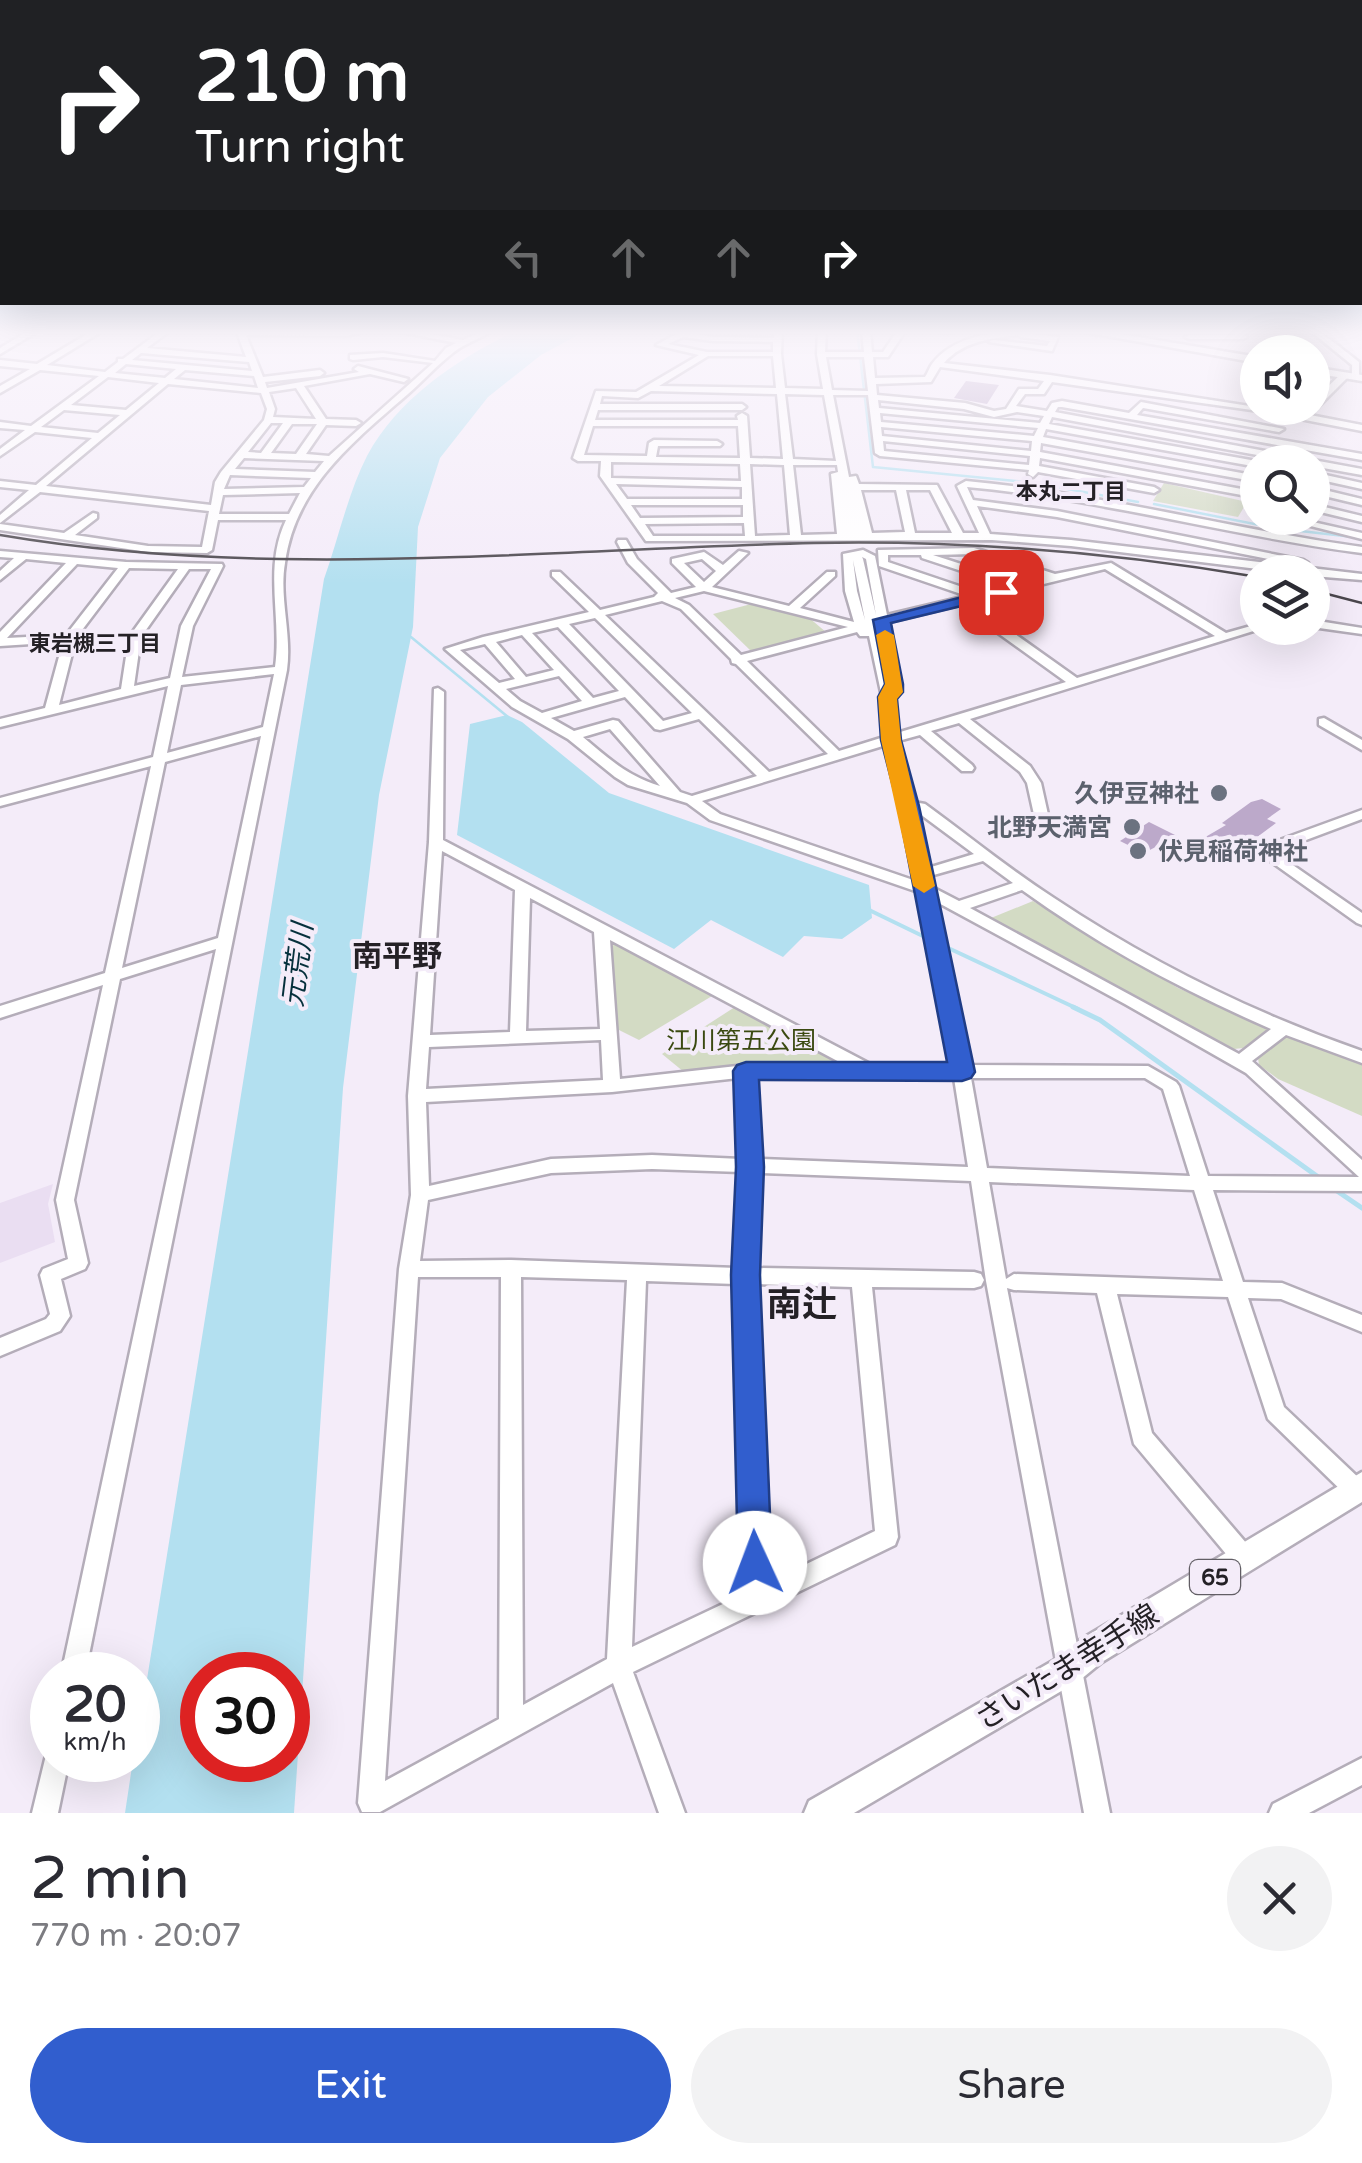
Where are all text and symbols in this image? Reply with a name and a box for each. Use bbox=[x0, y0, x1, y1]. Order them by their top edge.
text: 210 m bbox=[195, 36, 409, 120]
icon: right bbox=[30, 40, 160, 170]
text: Turn right bbox=[195, 121, 404, 175]
icon: left bbox=[496, 230, 551, 285]
icon: ahead bbox=[601, 230, 656, 285]
icon: ahead bbox=[706, 230, 761, 285]
icon: right bbox=[811, 230, 866, 285]
map controls bbox=[1240, 335, 1330, 645]
button: sound bbox=[1240, 335, 1330, 425]
button: search bbox=[1240, 445, 1330, 535]
district label: 本丸二丁目 bbox=[1016, 479, 1126, 505]
pin bbox=[959, 550, 1044, 635]
button: layers bbox=[1240, 555, 1330, 645]
icon: arrive bbox=[974, 565, 1029, 620]
district label: 東岩槻三丁目 bbox=[29, 631, 161, 657]
place label: 久伊豆神社 bbox=[1074, 779, 1199, 809]
marker: 久伊豆神社 bbox=[1208, 782, 1230, 804]
place label: 北野天満宮 bbox=[987, 813, 1112, 843]
marker: 北野天満宮 bbox=[1121, 816, 1143, 838]
place label: 伏見稲荷神社 bbox=[1158, 837, 1308, 867]
marker: 伏見稲荷神社 bbox=[1127, 840, 1149, 862]
water label: 元荒川 bbox=[276, 918, 320, 1009]
district label: 南平野 bbox=[352, 938, 442, 975]
park label: 江川第五公園 bbox=[666, 1026, 816, 1056]
district label: 南辻 bbox=[767, 1284, 837, 1326]
position arrow bbox=[703, 1511, 807, 1615]
road number: 65 bbox=[1190, 1560, 1240, 1594]
street label: さいたま幸手線 bbox=[969, 1596, 1166, 1739]
speed limit sign: 30 bbox=[180, 1652, 310, 1782]
text: 20 bbox=[64, 1675, 126, 1735]
text: km/h bbox=[64, 1727, 126, 1757]
text: 2 min bbox=[30, 1843, 190, 1915]
button: close bbox=[1227, 1846, 1332, 1951]
text: 770 m · 20:07 bbox=[30, 1917, 242, 1955]
button: Exit bbox=[30, 2028, 671, 2143]
button: Share bbox=[691, 2028, 1332, 2143]

